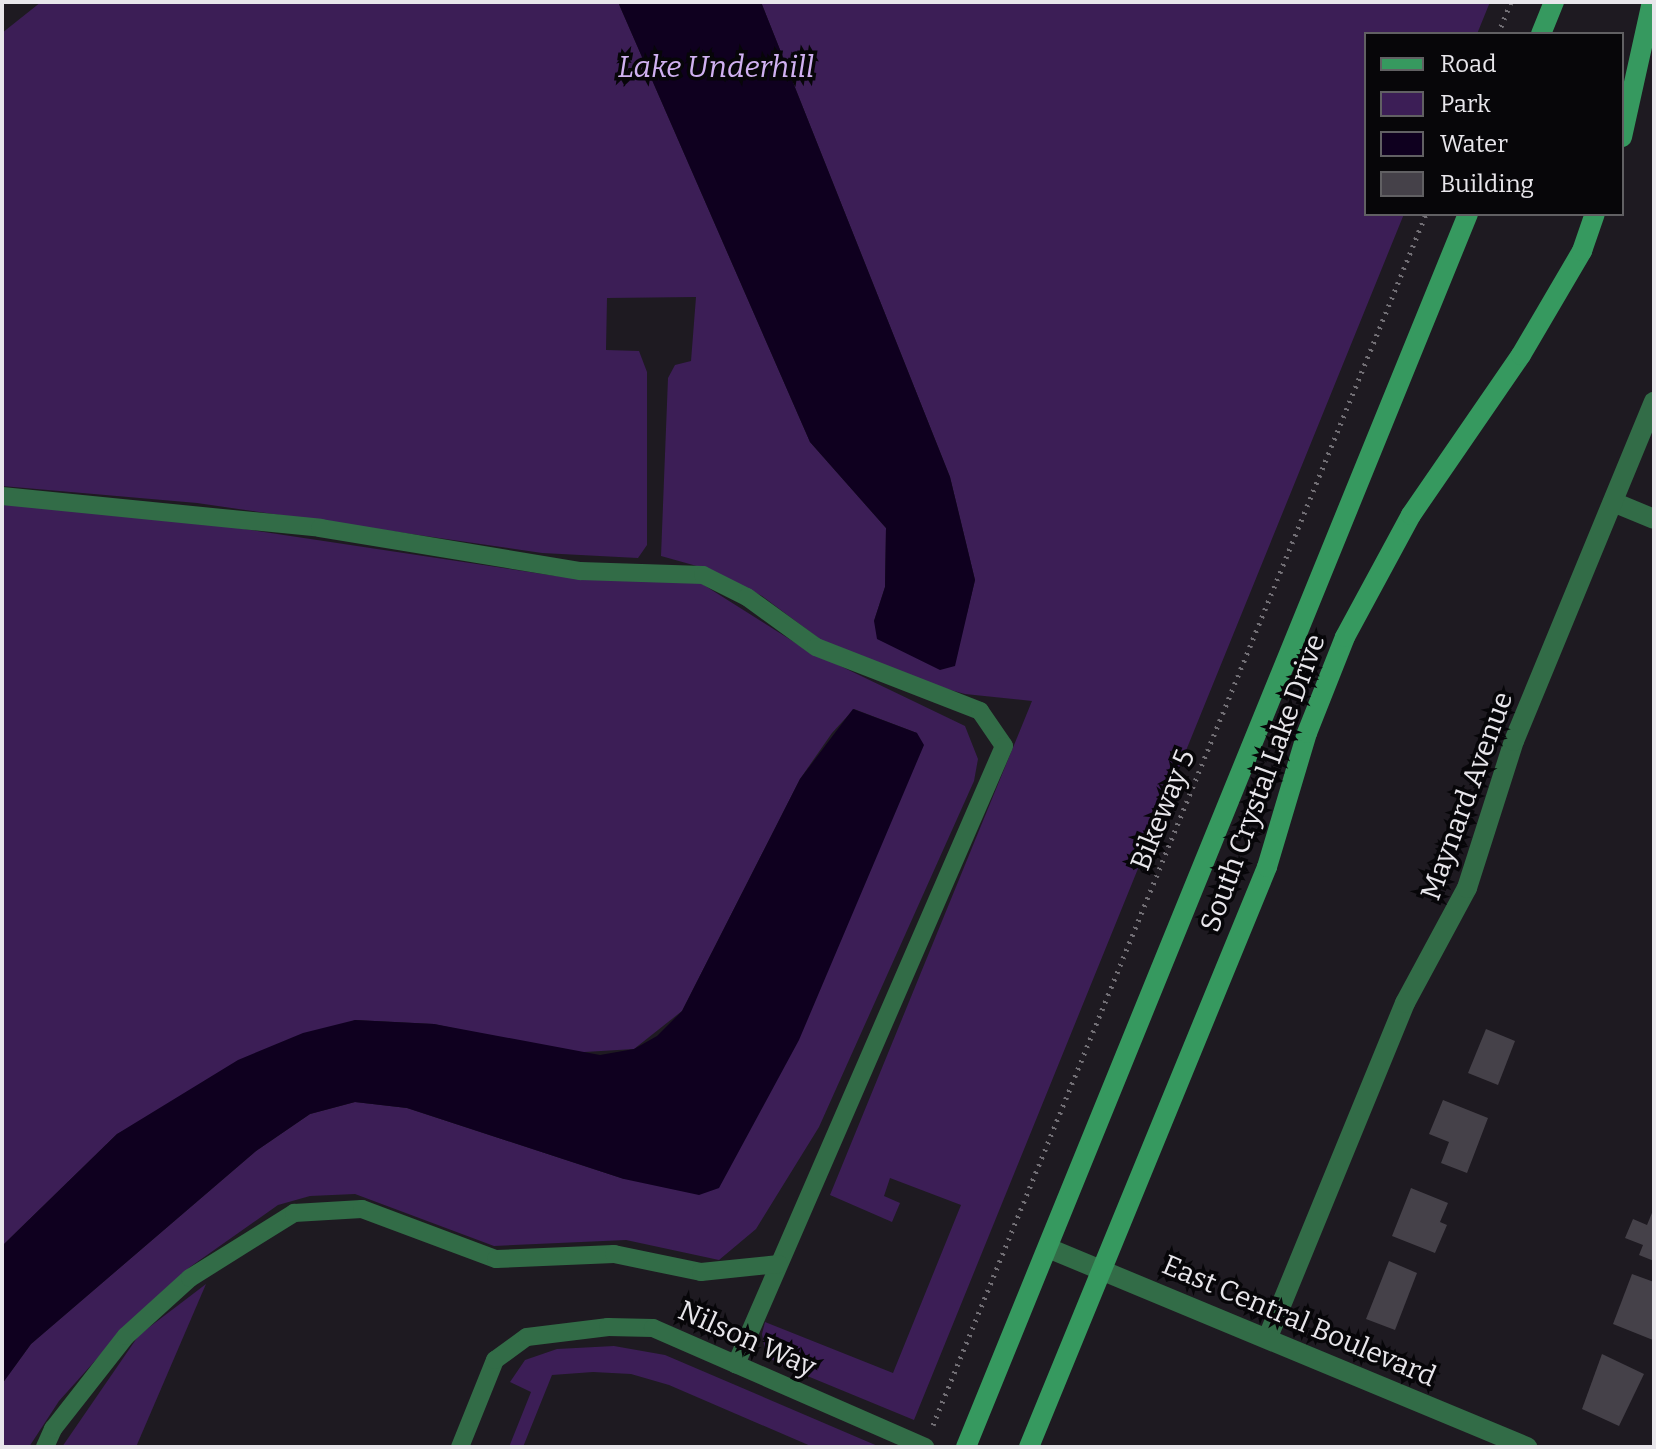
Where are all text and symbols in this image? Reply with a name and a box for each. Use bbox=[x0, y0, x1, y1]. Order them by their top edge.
legend bbox=[1364, 32, 1624, 216]
water label: Lake Underhill bbox=[618, 49, 814, 85]
text: Road bbox=[1440, 50, 1496, 78]
text: Park bbox=[1440, 90, 1491, 118]
text: Water bbox=[1440, 130, 1508, 158]
text: Building bbox=[1440, 170, 1534, 198]
street label: South Crystal Lake Drive bbox=[1193, 630, 1333, 936]
street label: Maynard Avenue bbox=[1414, 687, 1520, 905]
street label: Bikeway 5 bbox=[1124, 745, 1202, 875]
street label: East Central Boulevard bbox=[1157, 1248, 1441, 1394]
street label: Nilson Way bbox=[673, 1294, 821, 1384]

